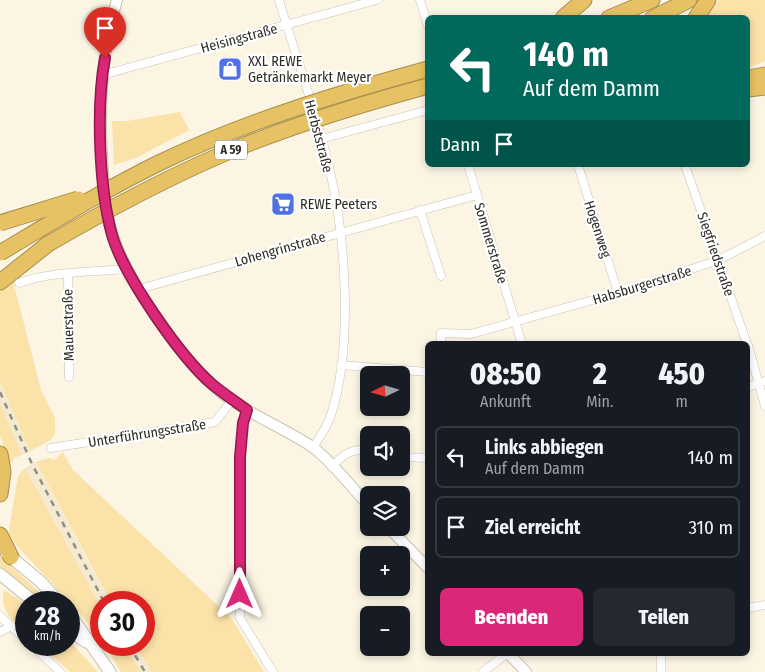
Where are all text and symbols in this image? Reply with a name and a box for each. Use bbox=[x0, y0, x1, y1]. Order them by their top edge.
pin bbox=[84, 7, 126, 58]
icon: arrive bbox=[91, 14, 119, 42]
street label: Heisingstraße bbox=[199, 20, 279, 57]
text: 140 m bbox=[523, 33, 609, 75]
icon: left bbox=[440, 35, 505, 100]
place label: XXL REWE Getränkemarkt Meyer bbox=[248, 53, 371, 86]
shop icon: XXL REWE Getränkemarkt Meyer bbox=[217, 56, 243, 82]
text: Auf dem Damm bbox=[523, 75, 660, 102]
street label: Herbststraße bbox=[301, 98, 336, 174]
icon: arrive bbox=[490, 130, 518, 158]
text: Dann bbox=[440, 133, 480, 156]
road number: A 59 bbox=[215, 140, 247, 160]
supermarket icon: REWE Peeters bbox=[270, 191, 296, 217]
place label: REWE Peeters bbox=[300, 196, 377, 213]
street label: Hogenweg bbox=[580, 198, 615, 260]
street label: Sommerstraße bbox=[470, 201, 511, 286]
street label: Siegfriedstraße bbox=[693, 210, 738, 298]
street label: Lohengrinstraße bbox=[233, 228, 328, 271]
street label: Habsburgerstraße bbox=[591, 262, 694, 309]
street label: Mauerstraße bbox=[59, 289, 78, 361]
text: 08:50 bbox=[470, 356, 541, 392]
text: 2 bbox=[593, 356, 607, 392]
text: 450 bbox=[658, 356, 705, 392]
north arrow bbox=[360, 366, 410, 416]
map controls bbox=[360, 366, 410, 656]
text: Ankunft bbox=[480, 392, 531, 411]
text: Min. bbox=[586, 392, 613, 411]
text: m bbox=[676, 392, 688, 411]
street label: Unterführungsstraße bbox=[87, 416, 207, 451]
button: sound bbox=[360, 426, 410, 476]
text: Links abbiegen bbox=[485, 436, 604, 459]
icon: left bbox=[442, 443, 470, 471]
text: 140 m bbox=[687, 446, 733, 469]
text: Auf dem Damm bbox=[485, 459, 585, 478]
button: layers bbox=[360, 486, 410, 536]
icon: arrive bbox=[442, 513, 470, 541]
text: Ziel erreicht bbox=[485, 516, 581, 539]
text: 310 m bbox=[689, 516, 733, 539]
button: + bbox=[360, 546, 410, 596]
position arrow bbox=[213, 567, 265, 619]
button: Beenden bbox=[440, 588, 583, 646]
button: Teilen bbox=[593, 588, 735, 646]
speed limit sign: 30 bbox=[90, 591, 155, 656]
text: 28 bbox=[35, 602, 60, 632]
button: − bbox=[360, 606, 410, 656]
text: km/h bbox=[34, 629, 61, 643]

